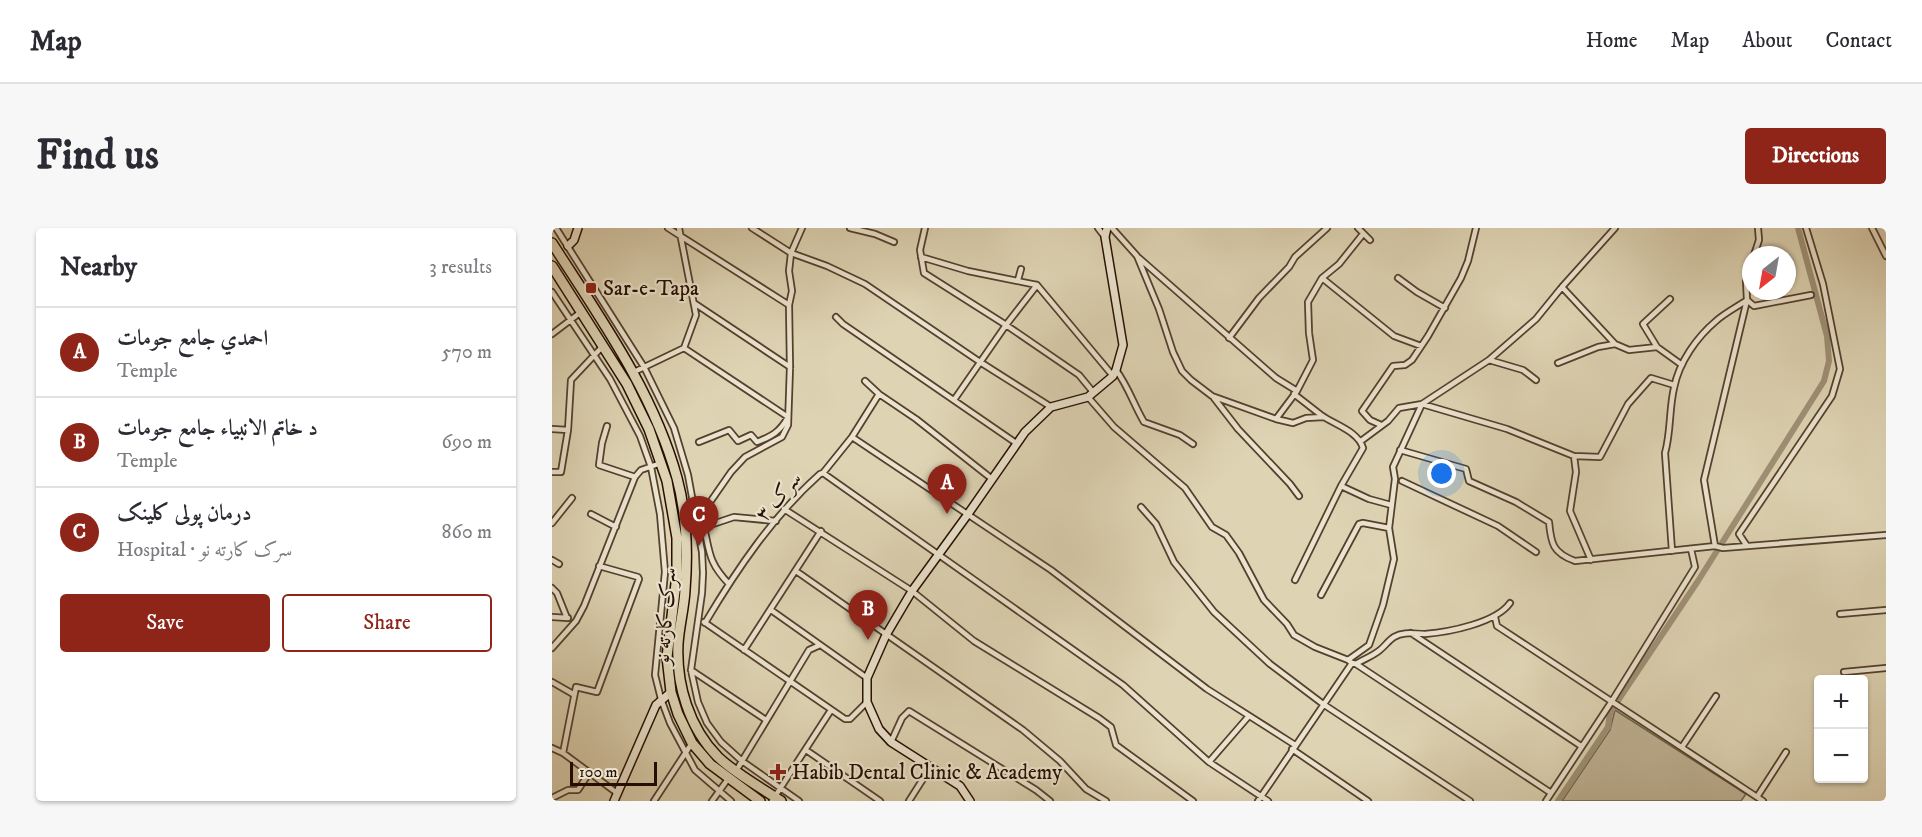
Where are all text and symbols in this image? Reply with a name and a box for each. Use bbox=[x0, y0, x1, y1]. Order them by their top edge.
text: Map bbox=[30, 24, 82, 59]
text: Home bbox=[1586, 28, 1638, 54]
text: Map bbox=[1671, 28, 1709, 54]
text: About bbox=[1742, 28, 1793, 54]
text: Contact bbox=[1826, 28, 1892, 54]
button: Directions bbox=[1745, 128, 1886, 184]
text: Find us bbox=[36, 130, 159, 182]
north arrow bbox=[1742, 246, 1796, 300]
text: Nearby bbox=[60, 251, 137, 284]
text: 3 results bbox=[429, 255, 492, 280]
place label: Sar-e-Tapa bbox=[603, 276, 699, 302]
marker: Sar-e-Tapa bbox=[584, 281, 598, 295]
text: احمدي جامع جومات bbox=[117, 325, 268, 352]
text: A bbox=[73, 340, 86, 365]
text: 570 m bbox=[441, 340, 492, 365]
text: Temple bbox=[117, 359, 178, 384]
text: د خاتم الانبیاء جامع جومات bbox=[117, 415, 318, 442]
text: B bbox=[73, 430, 86, 455]
text: 690 m bbox=[442, 430, 492, 455]
text: Temple bbox=[117, 449, 178, 474]
your location bbox=[1427, 459, 1456, 488]
pin: A bbox=[928, 464, 966, 514]
street label: سرک ۳ bbox=[750, 466, 808, 527]
pin: C bbox=[680, 496, 718, 546]
text: درمان پولی کلینک bbox=[117, 500, 252, 527]
text: C bbox=[73, 520, 86, 545]
text: 860 m bbox=[442, 520, 492, 545]
text: Hospital · سرک کارته نو bbox=[117, 538, 293, 563]
street label: سرک کارته نو bbox=[649, 566, 682, 668]
pin: B bbox=[848, 590, 888, 640]
button: Save bbox=[60, 594, 270, 652]
button: Share bbox=[282, 594, 492, 652]
map controls bbox=[1814, 675, 1868, 783]
button: + bbox=[1814, 675, 1868, 729]
button: − bbox=[1814, 729, 1868, 783]
scale bar bbox=[570, 759, 657, 786]
place label: Habib Dental Clinic & Academy bbox=[792, 760, 1063, 786]
text: 100 m bbox=[579, 762, 618, 782]
marker: Habib Dental Clinic & Academy bbox=[769, 763, 787, 781]

